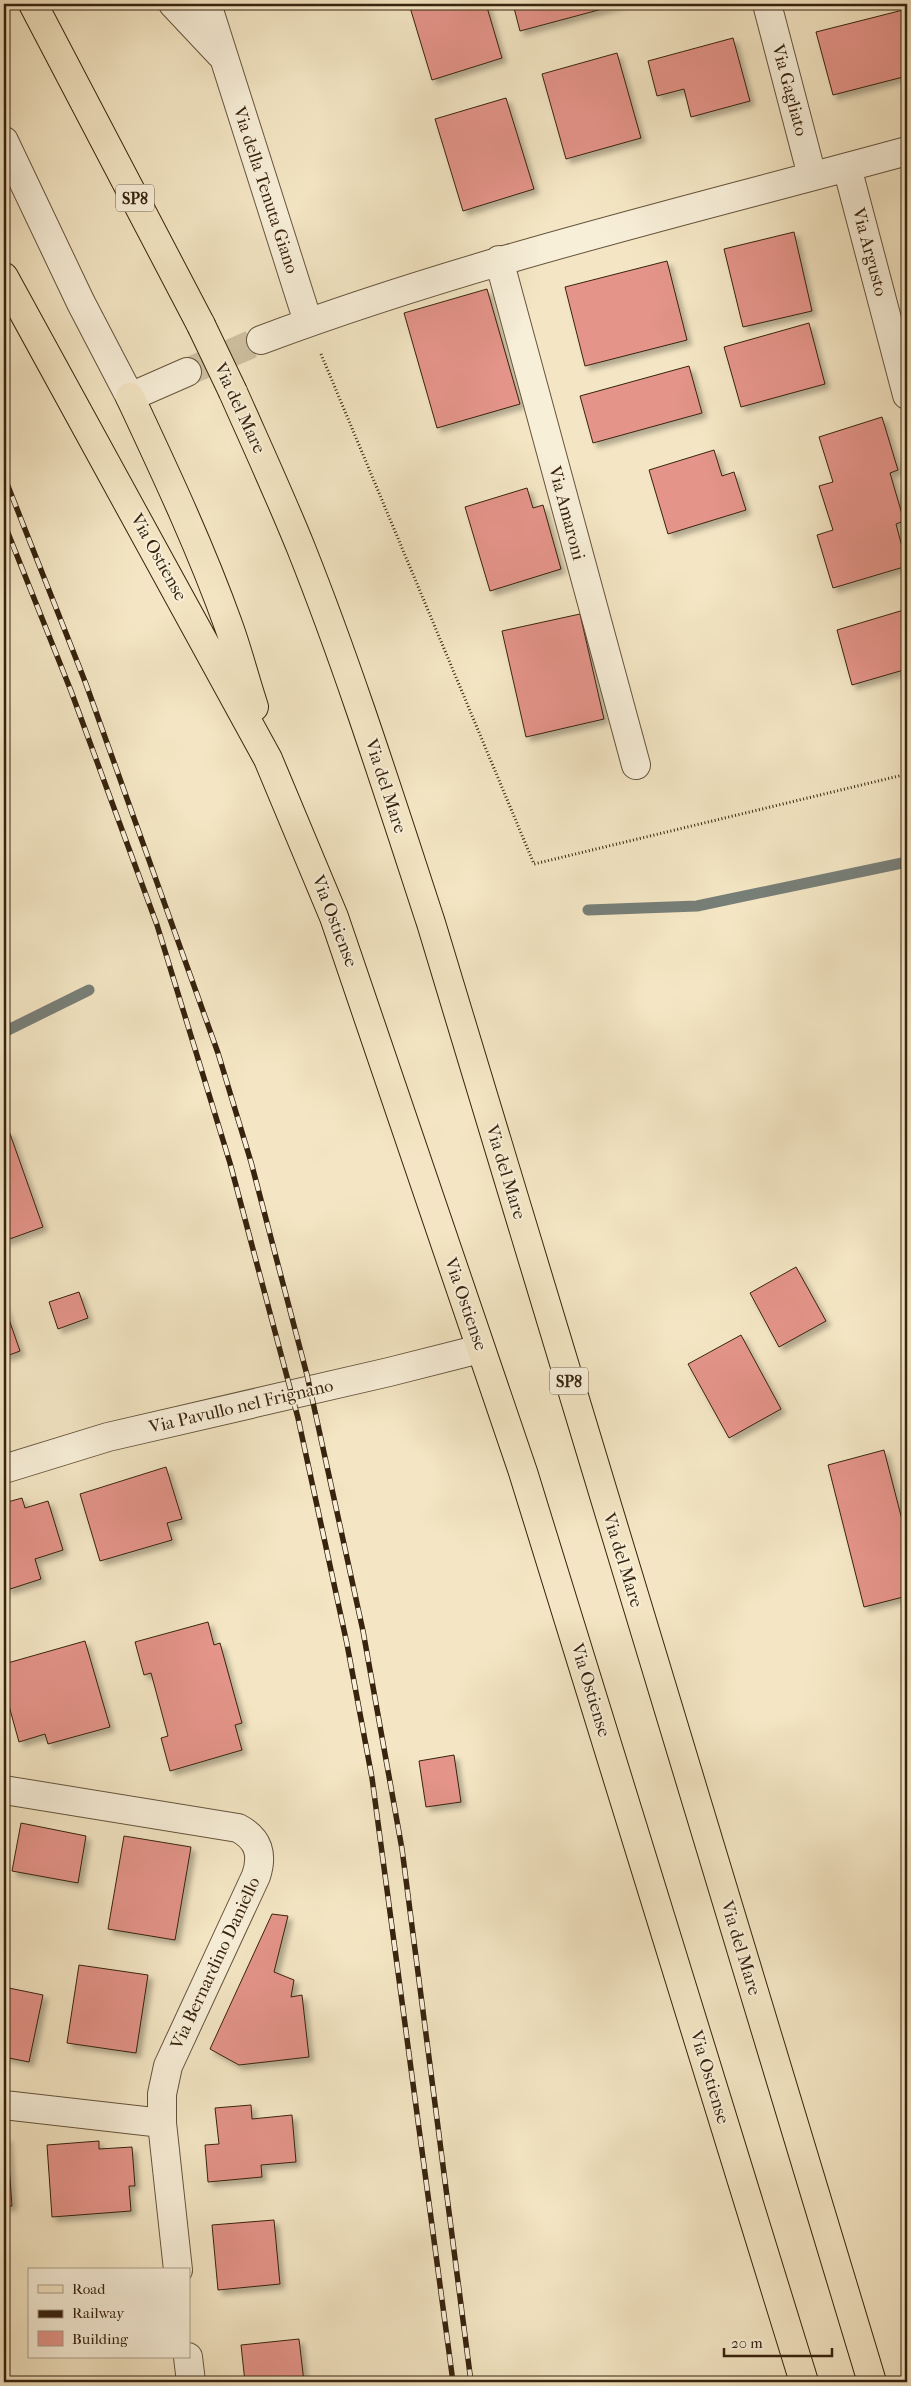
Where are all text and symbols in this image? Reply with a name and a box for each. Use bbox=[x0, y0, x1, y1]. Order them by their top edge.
street label: Via Gagliato bbox=[767, 41, 812, 138]
street label: Via della Tenuta Giano bbox=[228, 103, 302, 276]
road number: SP8 bbox=[116, 184, 154, 212]
street label: Via Argusto bbox=[847, 205, 891, 299]
street label: Via del Mare bbox=[209, 359, 270, 457]
street label: Via Amaroni bbox=[544, 463, 589, 563]
street label: Via Ostiense bbox=[125, 509, 191, 605]
street label: Via del Mare bbox=[360, 735, 411, 836]
street label: Via Ostiense bbox=[307, 871, 362, 970]
street label: Via del Mare bbox=[481, 1121, 530, 1222]
street label: Via Ostiense bbox=[440, 1254, 491, 1353]
road number: SP8 bbox=[550, 1368, 588, 1394]
street label: Via Pavullo nel Frignano bbox=[146, 1375, 335, 1438]
street label: Via del Mare bbox=[598, 1509, 647, 1610]
street label: Via Ostiense bbox=[566, 1640, 615, 1739]
street label: Via Bernardino Daniello bbox=[166, 1874, 265, 2054]
street label: Via del Mare bbox=[716, 1897, 765, 1998]
street label: Via Ostiense bbox=[685, 2027, 734, 2126]
legend bbox=[28, 2268, 190, 2358]
text: Road bbox=[72, 2280, 106, 2298]
text: Railway bbox=[72, 2304, 125, 2322]
scale bar bbox=[724, 2326, 831, 2358]
text: Building bbox=[72, 2330, 129, 2348]
text: 20 m bbox=[731, 2334, 763, 2352]

